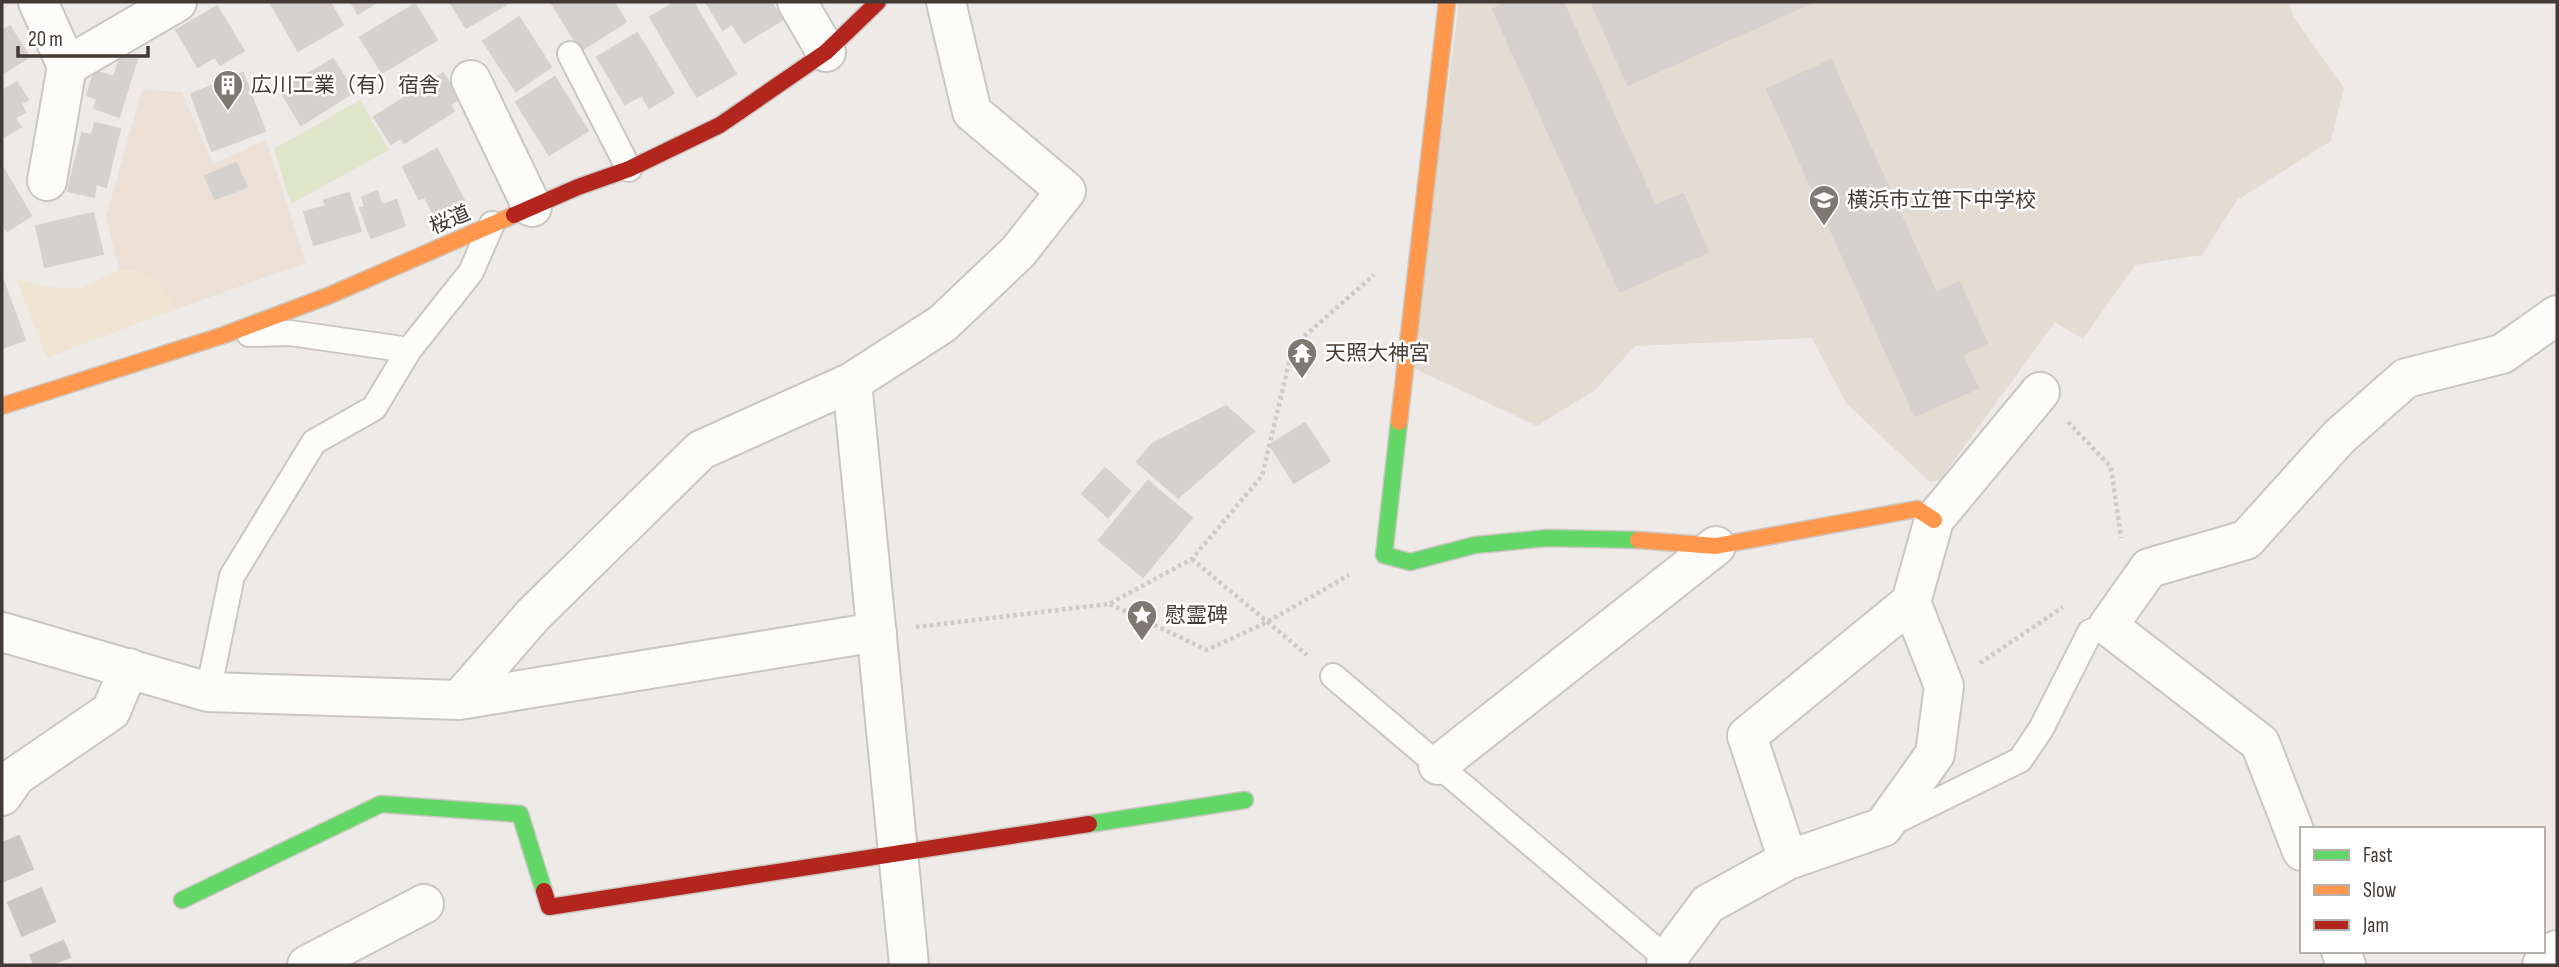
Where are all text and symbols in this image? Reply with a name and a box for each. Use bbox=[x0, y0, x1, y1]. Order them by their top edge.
scale bar bbox=[18, 14, 147, 58]
text: 20 m bbox=[28, 27, 63, 52]
building icon: 広川工業（有）宿舎 bbox=[211, 68, 245, 112]
place label: 広川工業（有）宿舎 bbox=[251, 73, 440, 98]
school or university icon: 横浜市立笹下中学校 bbox=[1807, 183, 1841, 227]
place label: 横浜市立笹下中学校 bbox=[1847, 188, 2036, 213]
street label: 桜道 bbox=[426, 200, 474, 240]
temple icon: 天照大神宮 bbox=[1285, 336, 1319, 380]
place label: 天照大神宮 bbox=[1325, 341, 1430, 366]
place icon: 慰霊碑 bbox=[1125, 598, 1159, 642]
place label: 慰霊碑 bbox=[1165, 603, 1228, 628]
legend bbox=[2300, 827, 2545, 953]
text: Fast bbox=[2363, 843, 2393, 868]
text: Slow bbox=[2363, 878, 2397, 903]
text: Jam bbox=[2362, 913, 2389, 938]

